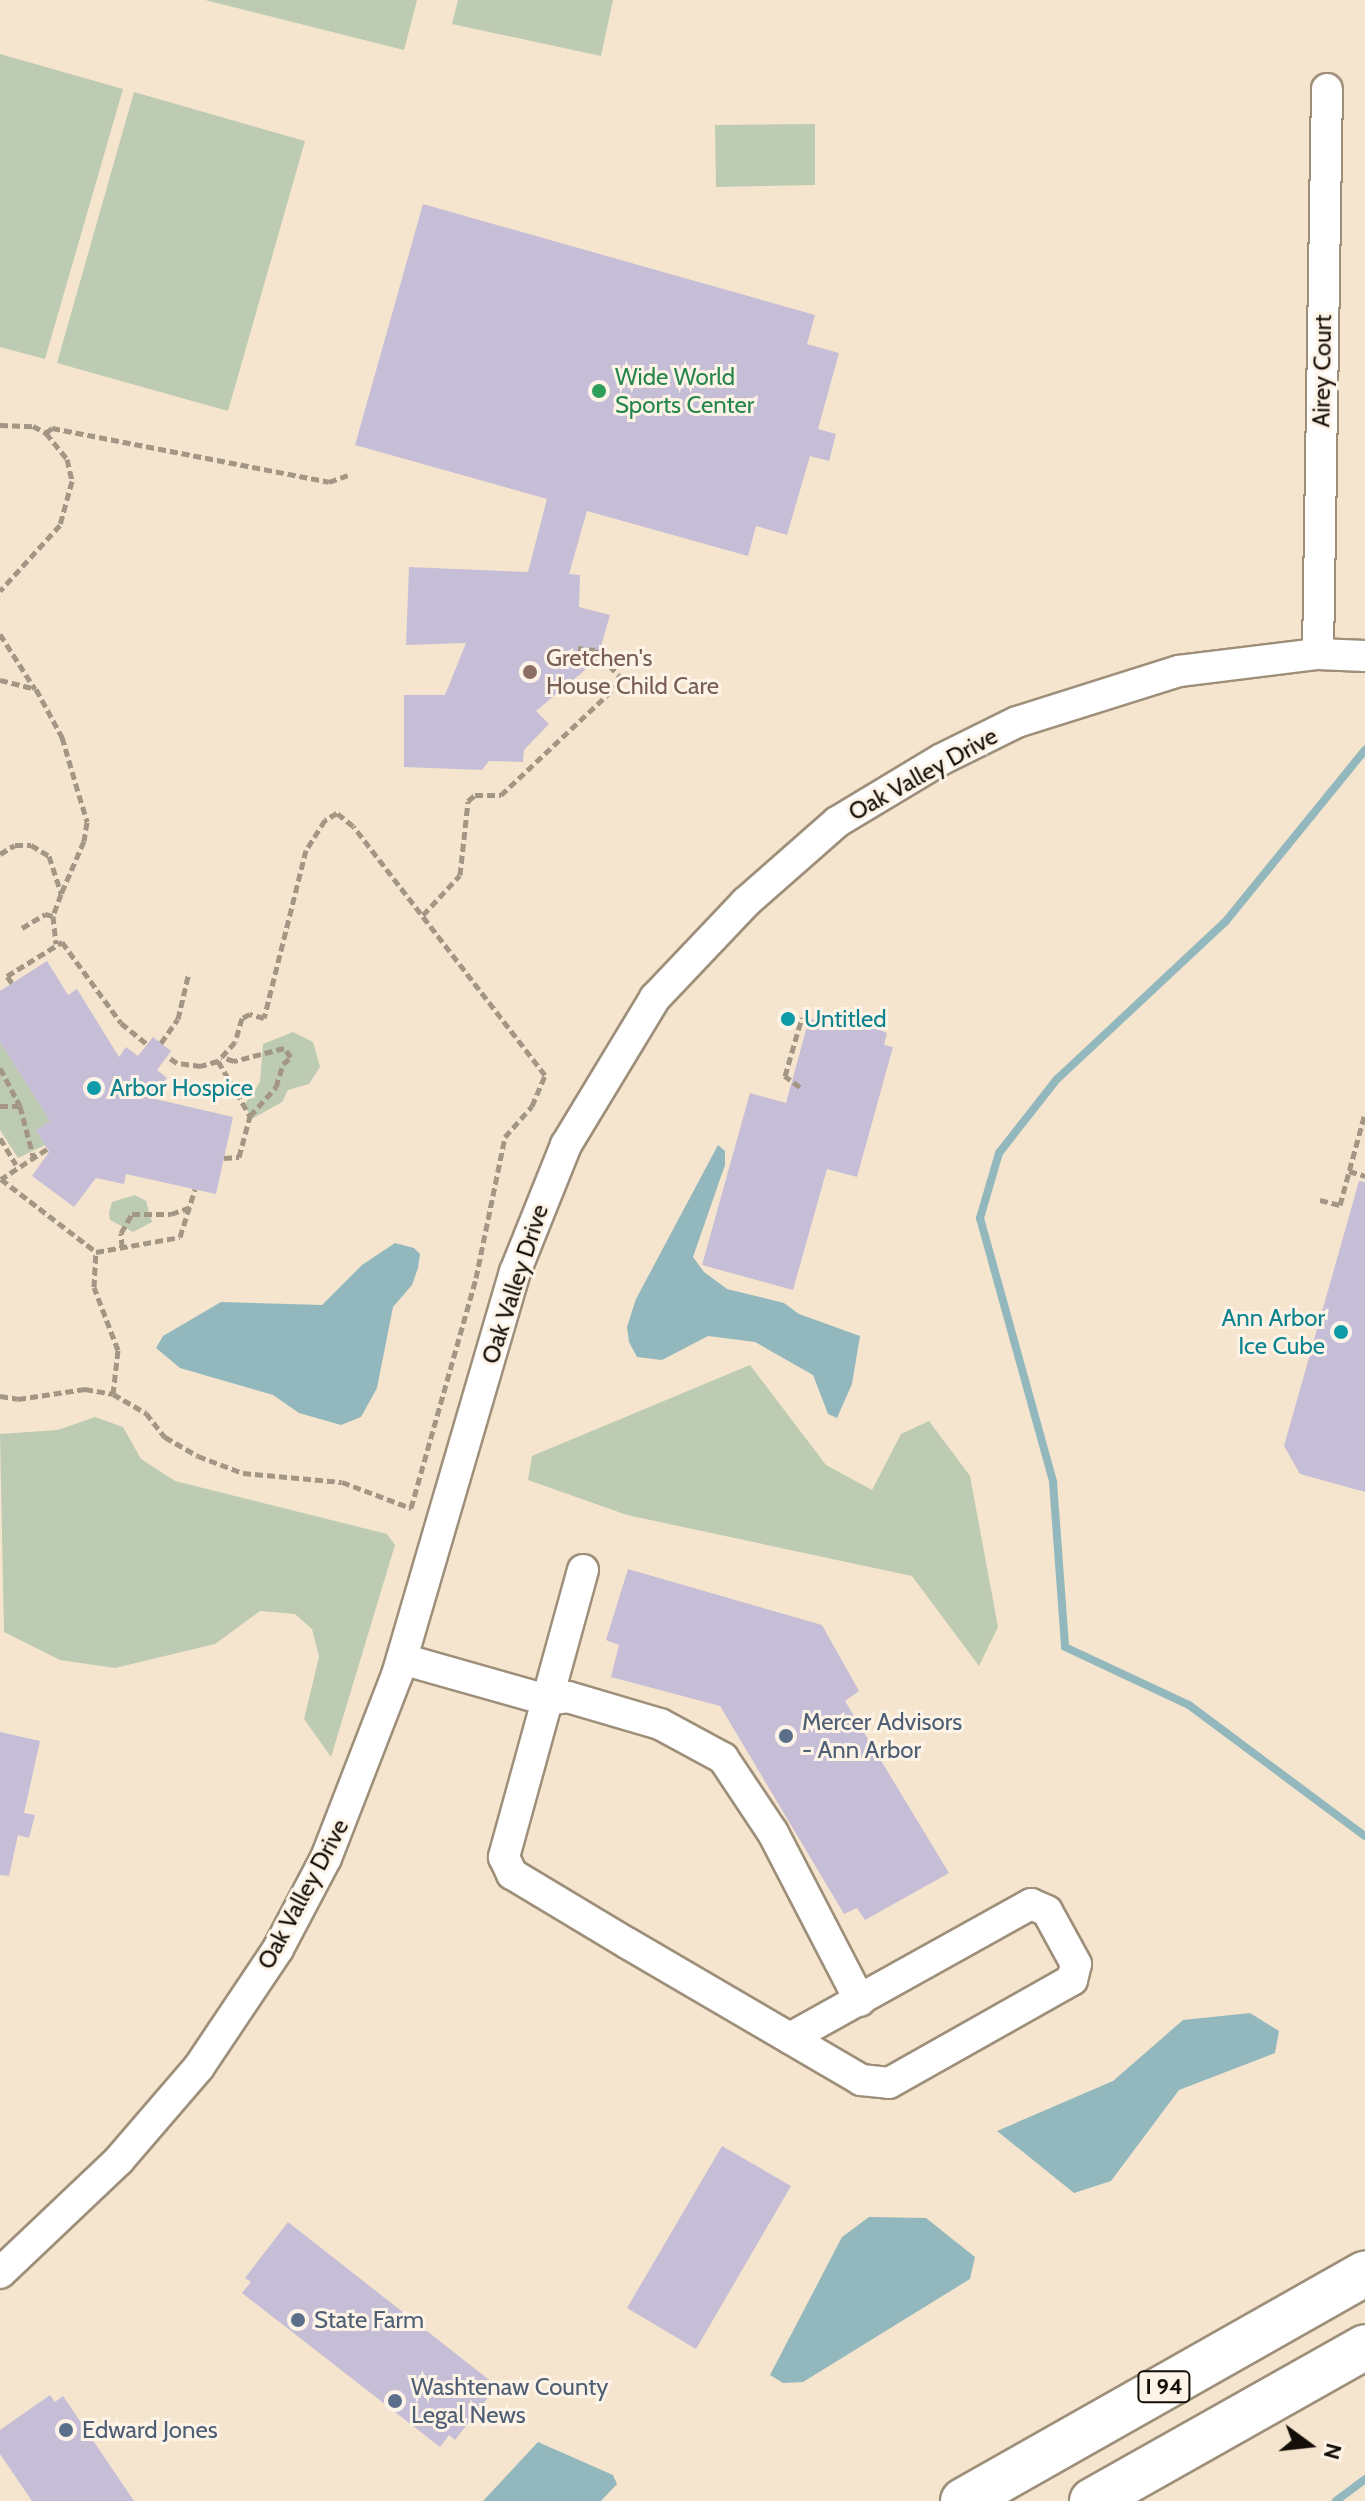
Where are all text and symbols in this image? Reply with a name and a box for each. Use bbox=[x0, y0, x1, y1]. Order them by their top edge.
street label: Airey Court bbox=[1307, 314, 1337, 428]
place label: Wide World Sports Center bbox=[615, 363, 754, 419]
marker: Wide World Sports Center bbox=[590, 382, 608, 400]
place label: Gretchen's House Child Care bbox=[546, 644, 719, 700]
marker: Gretchen's House Child Care bbox=[521, 663, 539, 681]
street label: Oak Valley Drive bbox=[843, 721, 1003, 827]
place label: Untitled bbox=[804, 1005, 887, 1033]
marker: Untitled bbox=[779, 1010, 797, 1028]
place label: Arbor Hospice bbox=[110, 1074, 253, 1102]
marker: Arbor Hospice bbox=[85, 1079, 103, 1097]
street label: Oak Valley Drive bbox=[476, 1201, 554, 1367]
place label: Ann Arbor Ice Cube bbox=[1222, 1304, 1325, 1360]
marker: Ann Arbor Ice Cube bbox=[1332, 1323, 1350, 1341]
place label: Mercer Advisors - Ann Arbor bbox=[802, 1708, 962, 1764]
marker: Mercer Advisors - Ann Arbor bbox=[777, 1727, 795, 1745]
street label: Oak Valley Drive bbox=[251, 1814, 355, 1974]
place label: State Farm bbox=[314, 2306, 424, 2334]
marker: State Farm bbox=[289, 2311, 307, 2329]
road number: I 94 bbox=[1136, 2369, 1192, 2405]
place label: Washtenaw County Legal News bbox=[411, 2373, 608, 2429]
marker: Washtenaw County Legal News bbox=[386, 2392, 404, 2410]
north arrow bbox=[1269, 2405, 1349, 2485]
place label: Edward Jones bbox=[82, 2416, 218, 2444]
marker: Edward Jones bbox=[57, 2421, 75, 2439]
text: N bbox=[1318, 2440, 1348, 2462]

